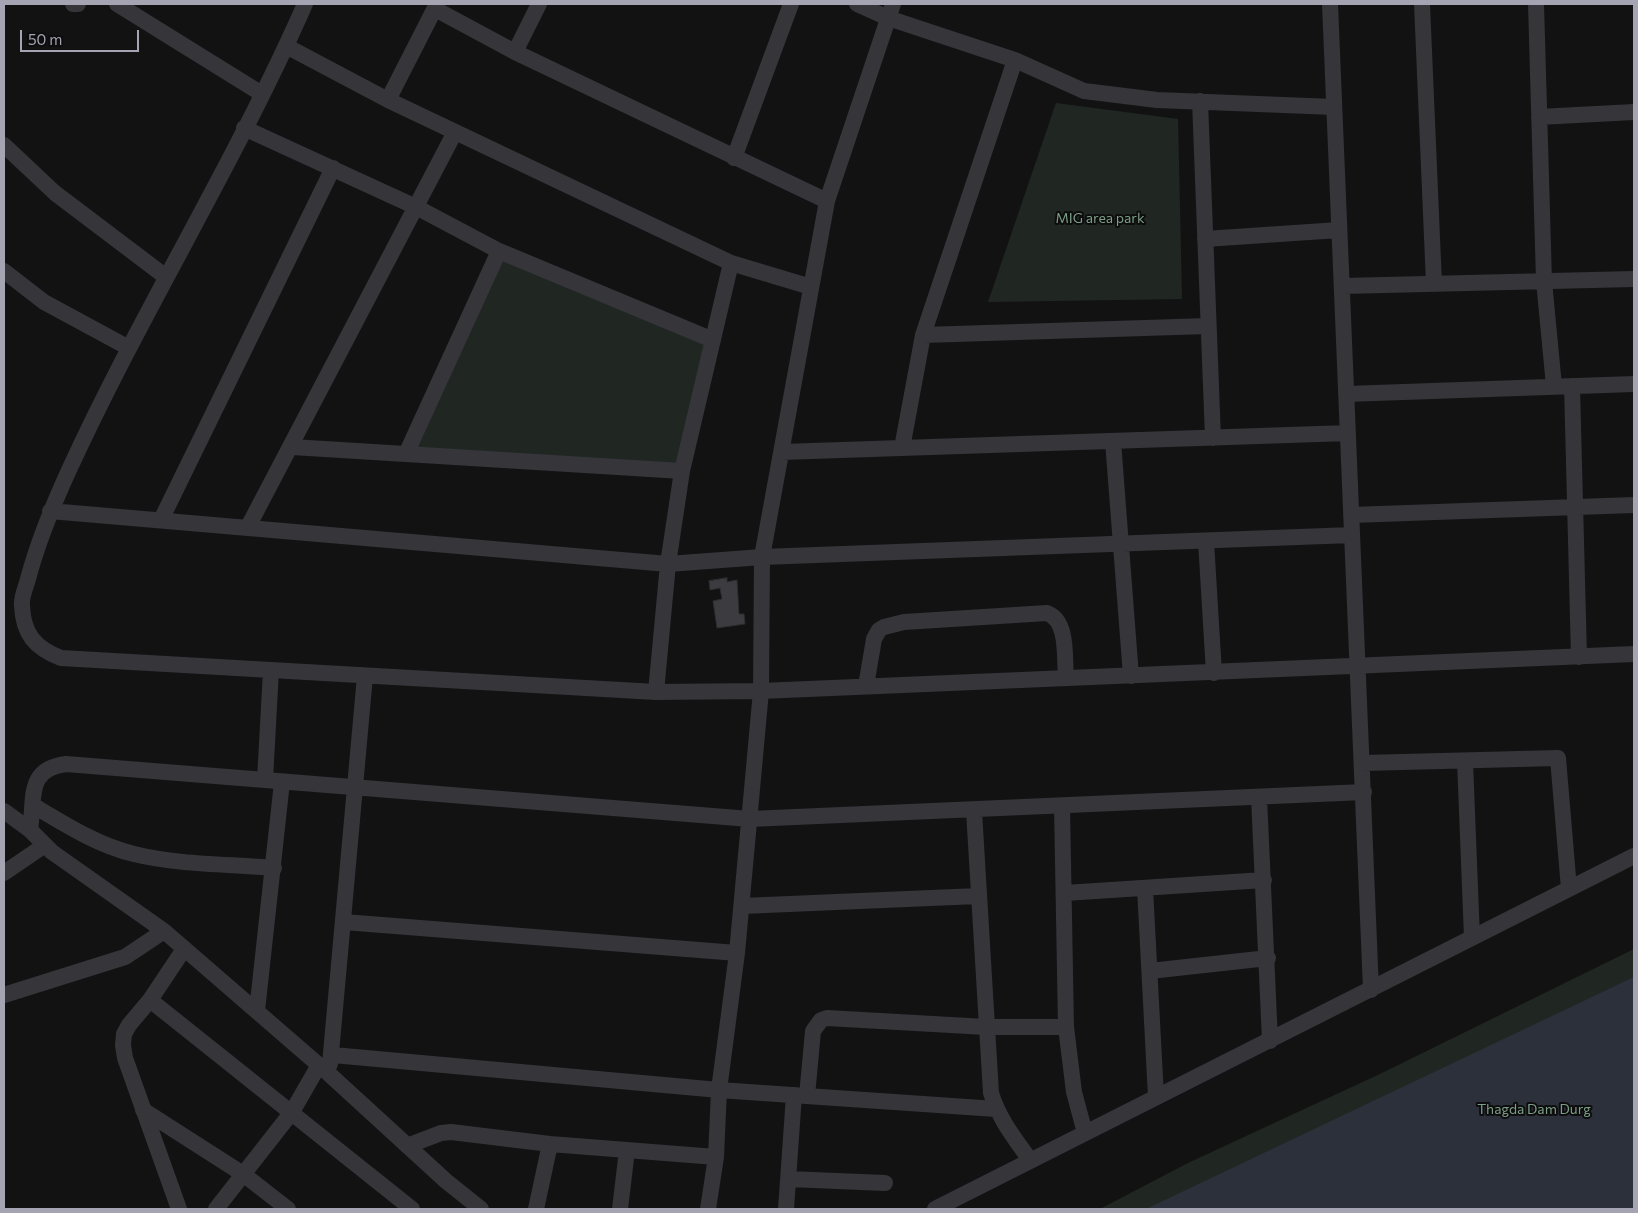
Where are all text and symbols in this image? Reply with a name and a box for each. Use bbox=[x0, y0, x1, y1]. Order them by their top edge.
scale bar bbox=[22, 20, 141, 52]
text: 50 m bbox=[28, 30, 62, 48]
park label: MIG area park bbox=[1055, 210, 1145, 226]
park label: Thagda Dam Durg bbox=[1477, 1101, 1591, 1117]

